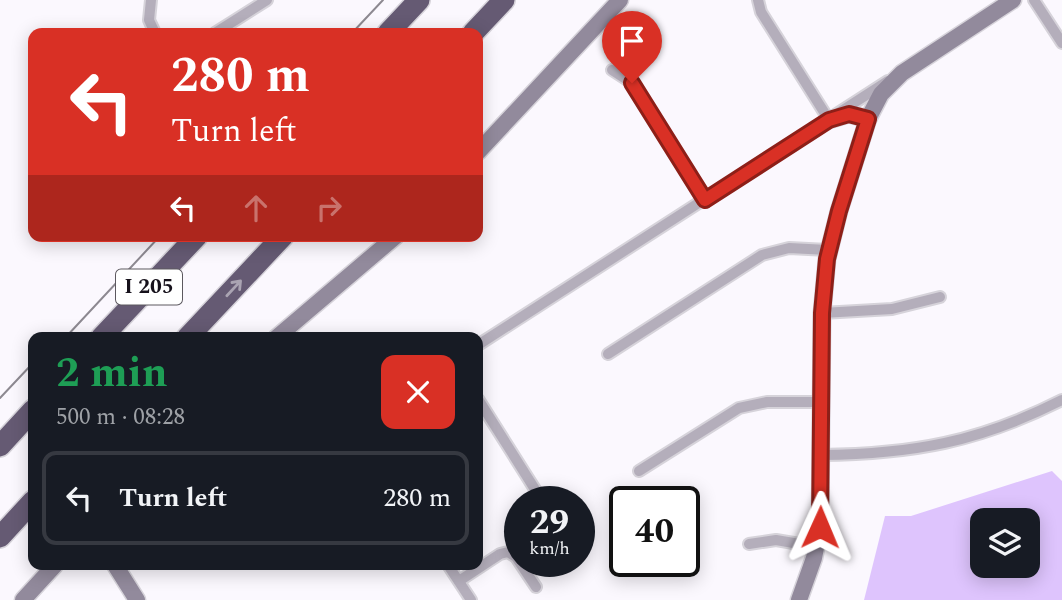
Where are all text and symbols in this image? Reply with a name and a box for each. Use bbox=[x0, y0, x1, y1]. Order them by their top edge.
pin bbox=[602, 11, 662, 83]
icon: arrive bbox=[613, 22, 651, 60]
text: 280 m bbox=[171, 39, 310, 114]
icon: left bbox=[56, 56, 147, 147]
text: Turn left bbox=[171, 107, 297, 156]
icon: left bbox=[164, 189, 202, 227]
icon: ahead bbox=[237, 189, 275, 227]
icon: right bbox=[310, 189, 348, 227]
road number: I 205 bbox=[116, 270, 182, 304]
one-way arrow bbox=[225, 280, 242, 297]
text: 2 min bbox=[56, 342, 168, 405]
button: close bbox=[381, 355, 455, 429]
text: 500 m · 08:28 bbox=[56, 400, 185, 435]
text: Turn left bbox=[119, 478, 227, 518]
text: 280 m bbox=[383, 478, 451, 518]
icon: left bbox=[60, 479, 98, 517]
speed limit sign: 40 bbox=[609, 486, 700, 577]
position arrow bbox=[783, 490, 857, 564]
text: 29 bbox=[530, 496, 569, 549]
map controls bbox=[970, 508, 1040, 578]
button: layers bbox=[970, 508, 1040, 578]
text: km/h bbox=[529, 535, 570, 562]

